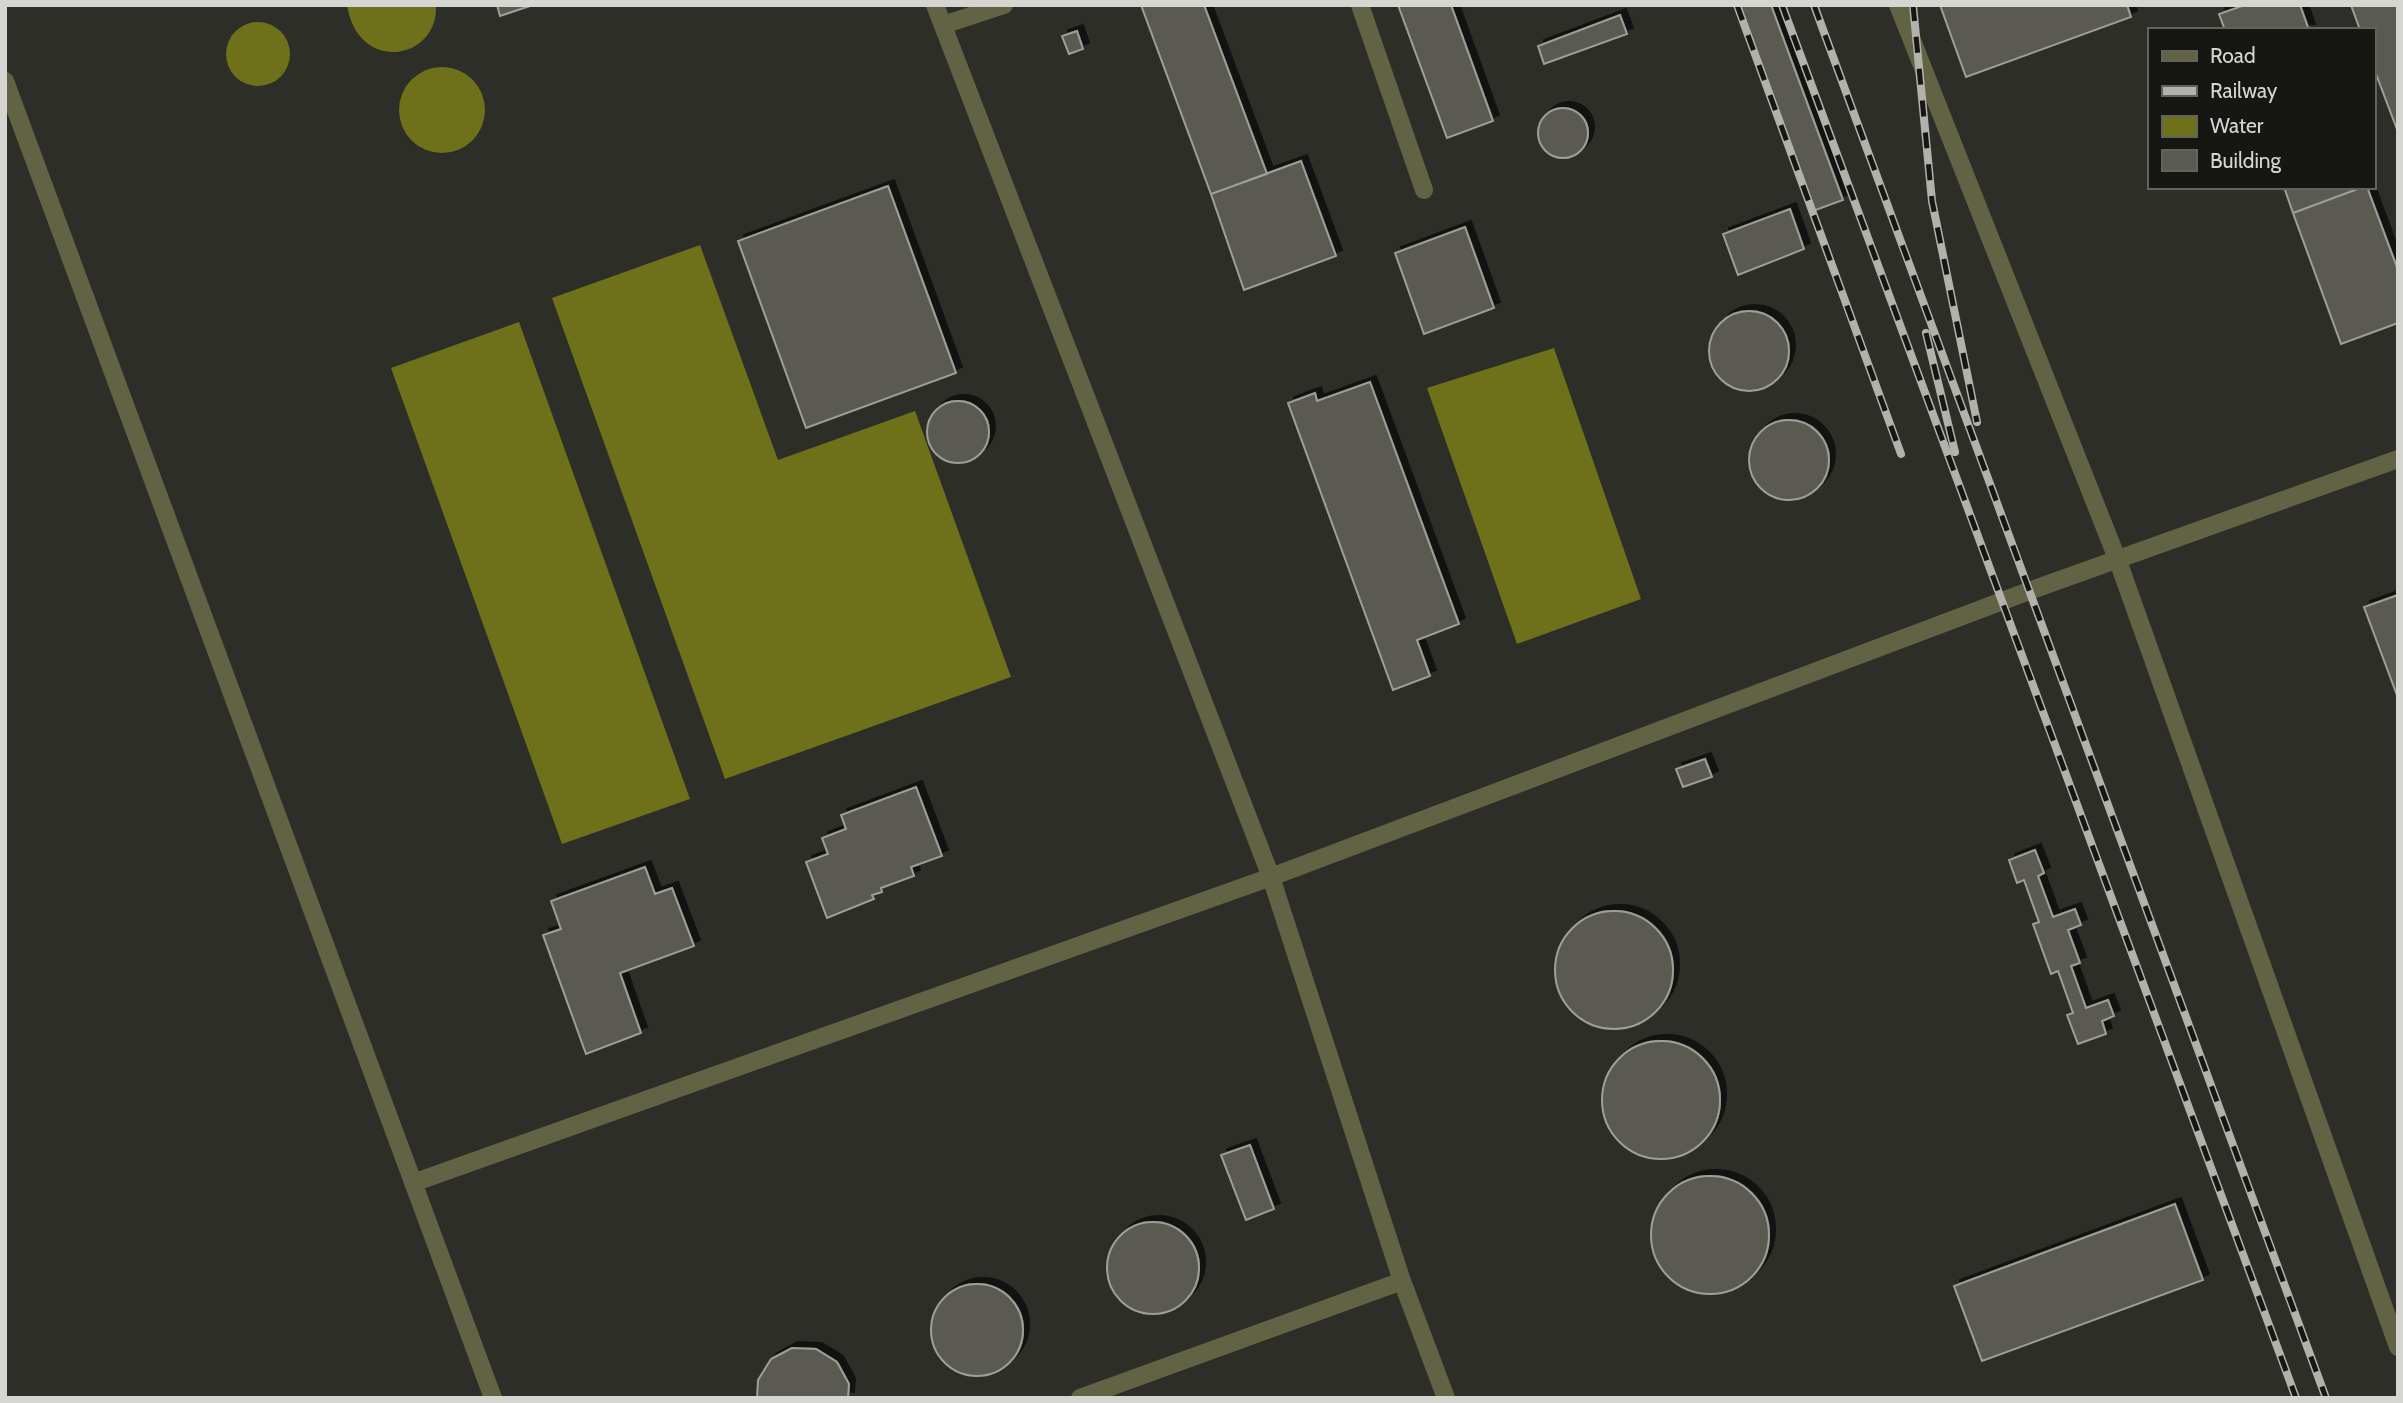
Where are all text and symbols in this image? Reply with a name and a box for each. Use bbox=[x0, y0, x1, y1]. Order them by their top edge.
legend bbox=[2148, 28, 2375, 189]
text: Road bbox=[2210, 43, 2256, 68]
text: Railway bbox=[2210, 78, 2278, 103]
text: Water bbox=[2210, 113, 2264, 138]
text: Building bbox=[2210, 148, 2282, 173]

